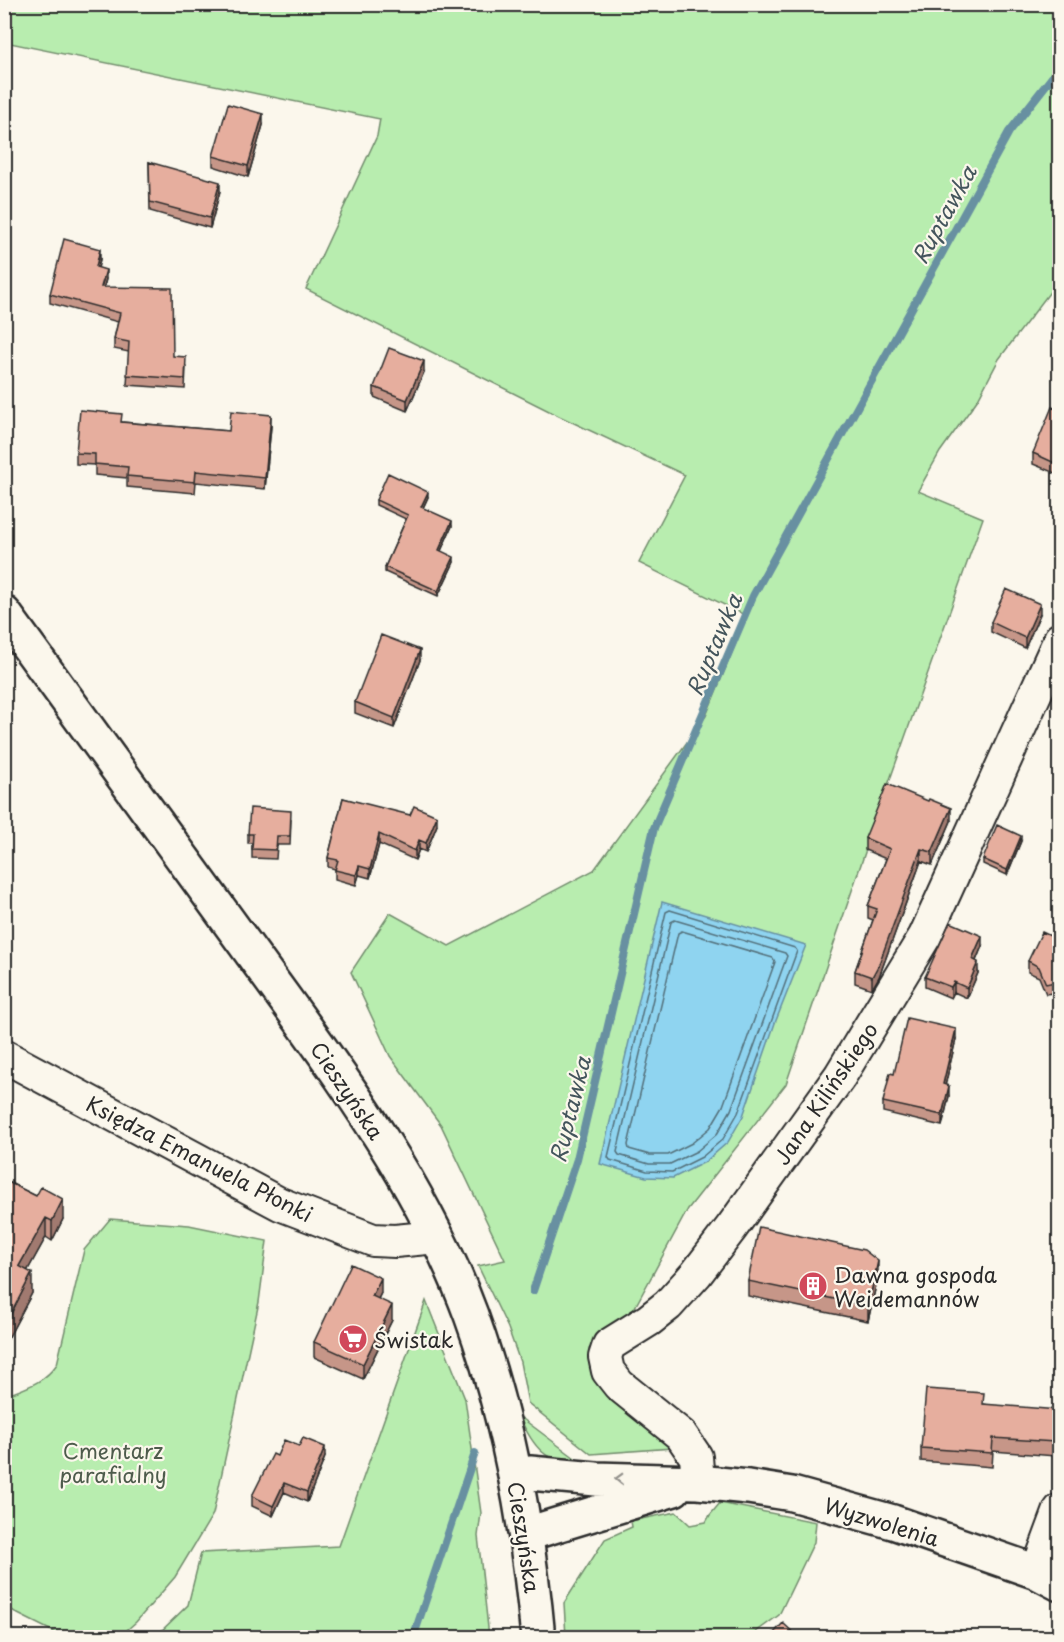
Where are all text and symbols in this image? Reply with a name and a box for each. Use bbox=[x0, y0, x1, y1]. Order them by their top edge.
water label: Ruptawka bbox=[902, 158, 984, 269]
water label: Ruptawka bbox=[677, 587, 750, 700]
street label: Jana Kilińskiego bbox=[765, 1015, 885, 1171]
street label: Cieszyńska bbox=[303, 1035, 393, 1145]
water label: Ruptawka bbox=[540, 1052, 598, 1165]
street label: Księdza Emanuela Płonki bbox=[81, 1087, 319, 1229]
place label: Dawna gospoda Weidemannów bbox=[834, 1258, 997, 1314]
building icon: Dawna gospoda Weidemannów bbox=[797, 1270, 829, 1302]
supermarket icon: Świstak bbox=[337, 1323, 369, 1355]
place label: Świstak bbox=[374, 1323, 454, 1355]
park label: Cmentarz parafialny bbox=[59, 1434, 167, 1490]
one-way arrow bbox=[614, 1473, 623, 1486]
street label: Cieszyńska bbox=[500, 1479, 550, 1595]
street label: Wyzwolenia bbox=[821, 1488, 944, 1554]

